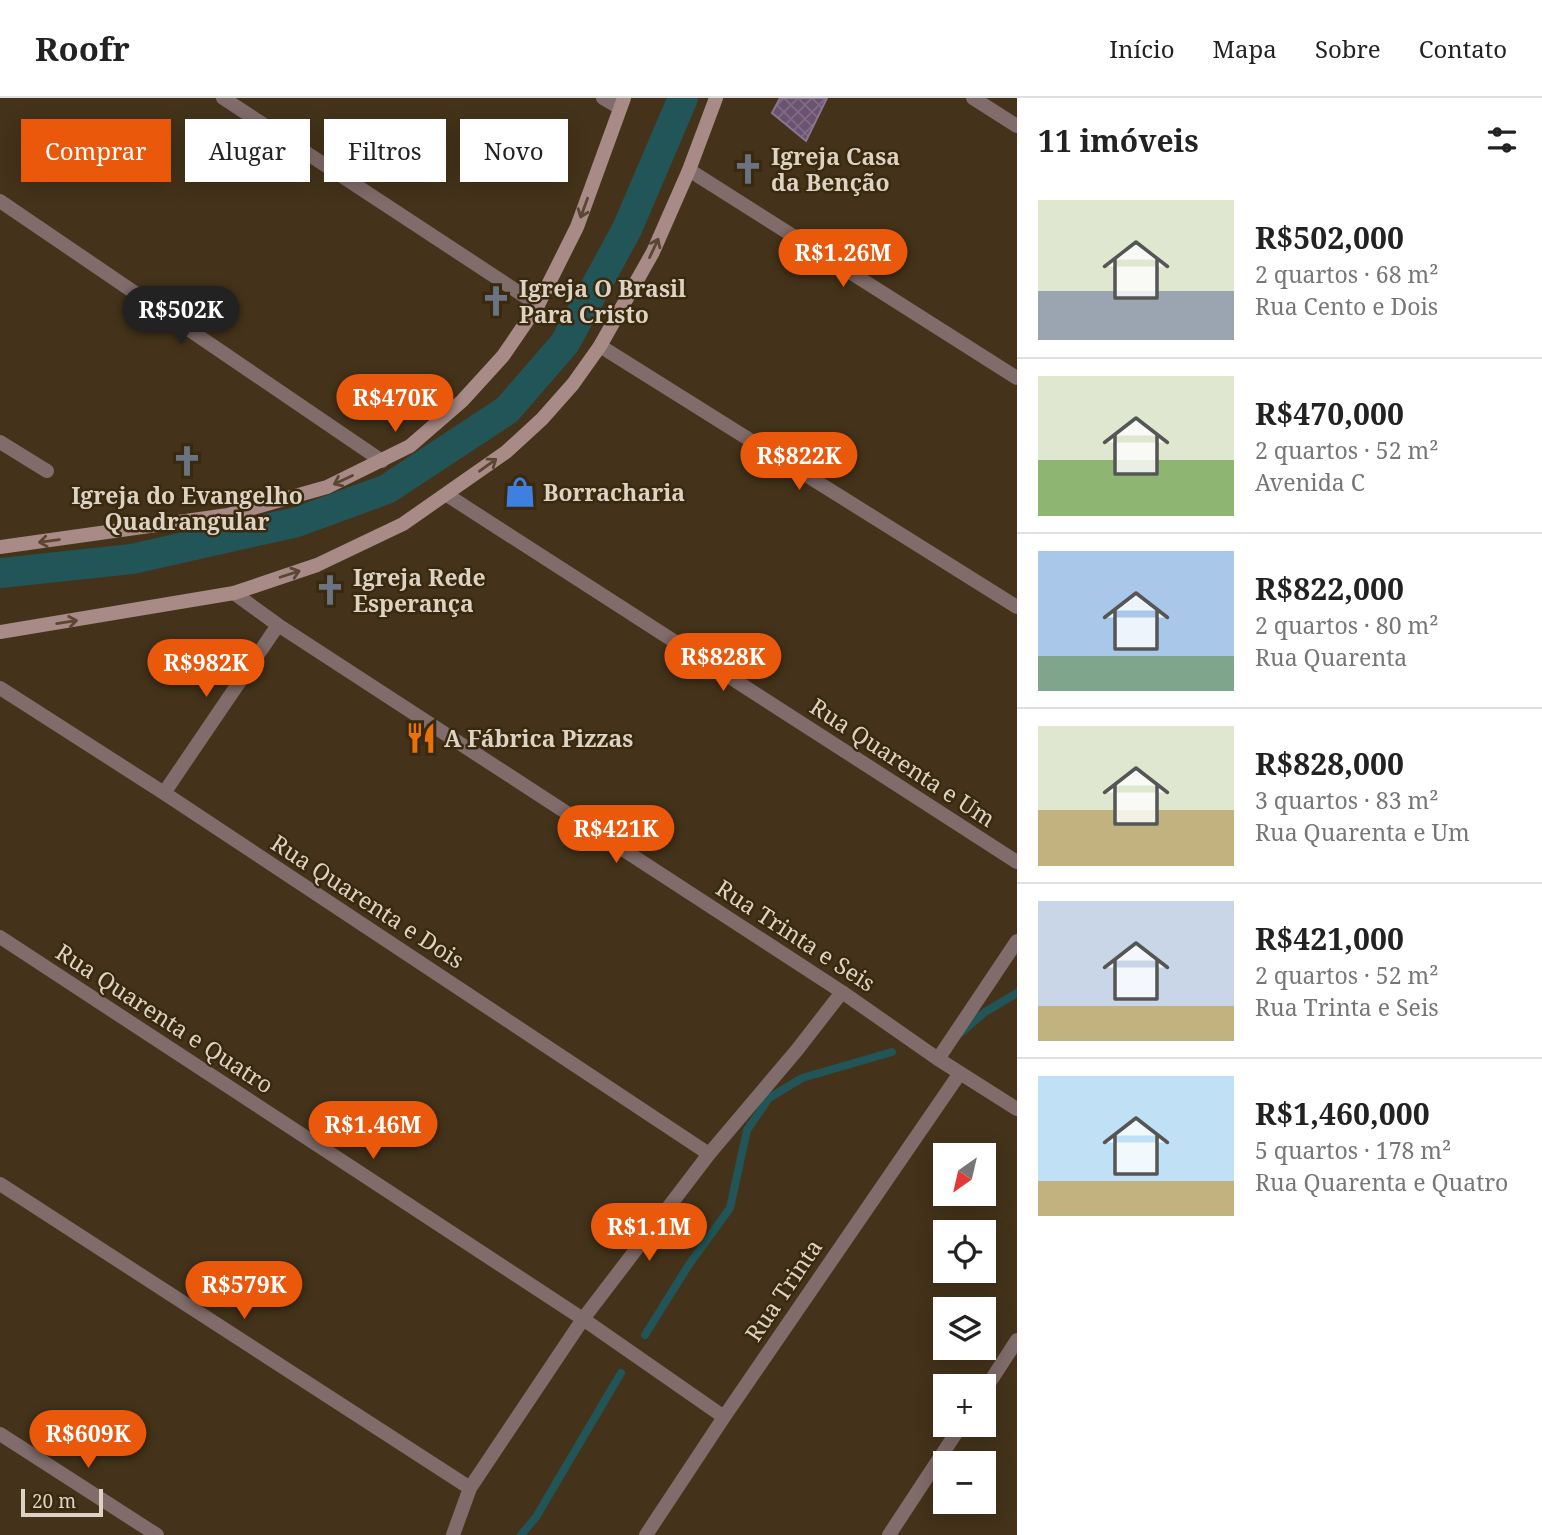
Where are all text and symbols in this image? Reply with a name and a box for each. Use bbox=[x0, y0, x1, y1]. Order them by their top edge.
text: Roofr bbox=[35, 26, 130, 71]
text: Início bbox=[1109, 32, 1175, 65]
text: Mapa bbox=[1213, 32, 1277, 65]
text: Sobre bbox=[1315, 32, 1381, 65]
text: Contato bbox=[1419, 32, 1507, 65]
chip: Comprar bbox=[21, 119, 171, 182]
chip: Alugar bbox=[185, 119, 310, 182]
chip: Filtros bbox=[324, 119, 446, 182]
chip: Novo bbox=[460, 119, 568, 182]
text: 11 imóveis bbox=[1038, 120, 1199, 161]
icon: filters bbox=[1483, 121, 1521, 159]
place label: Igreja Casa da Benção bbox=[771, 140, 900, 198]
church icon: Igreja Casa da Benção bbox=[731, 152, 765, 186]
one-way arrow bbox=[576, 197, 589, 218]
text: R$502,000 bbox=[1255, 217, 1404, 258]
icon: home bbox=[1094, 228, 1178, 312]
pin: R$1.26M bbox=[778, 230, 908, 289]
text: R$1.26M bbox=[794, 236, 892, 268]
one-way arrow bbox=[648, 238, 661, 259]
text: 2 quartos · 68 m² bbox=[1255, 258, 1438, 290]
place label: Igreja O Brasil Para Cristo bbox=[519, 272, 686, 330]
church icon: Igreja O Brasil Para Cristo bbox=[479, 284, 513, 318]
pin: R$502K bbox=[124, 286, 238, 346]
text: Rua Cento e Dois bbox=[1255, 290, 1438, 322]
text: R$502K bbox=[138, 293, 224, 325]
pin: R$470K bbox=[338, 374, 452, 434]
text: R$470K bbox=[352, 381, 438, 413]
text: R$470,000 bbox=[1255, 393, 1404, 434]
icon: home bbox=[1094, 404, 1178, 488]
pin: R$822K bbox=[742, 432, 856, 492]
text: 2 quartos · 52 m² bbox=[1255, 434, 1438, 466]
text: R$822K bbox=[756, 439, 842, 471]
church icon: Igreja do Evangelho Quadrangular bbox=[170, 444, 204, 478]
one-way arrow bbox=[478, 458, 497, 472]
text: Avenida C bbox=[1255, 466, 1365, 498]
one-way arrow bbox=[332, 474, 354, 487]
shop icon: Borracharia bbox=[503, 475, 537, 509]
place label: Borracharia bbox=[543, 476, 685, 508]
place label: Igreja do Evangelho Quadrangular bbox=[71, 479, 303, 537]
one-way arrow bbox=[38, 535, 61, 548]
place label: Igreja Rede Esperança bbox=[353, 561, 486, 619]
one-way arrow bbox=[278, 567, 300, 579]
text: R$822,000 bbox=[1255, 568, 1404, 609]
church icon: Igreja Rede Esperança bbox=[313, 573, 347, 607]
icon: home bbox=[1094, 579, 1178, 663]
text: 2 quartos · 80 m² bbox=[1255, 609, 1438, 641]
one-way arrow bbox=[56, 615, 78, 628]
pin: R$828K bbox=[666, 634, 780, 693]
pin: R$982K bbox=[149, 640, 263, 699]
text: R$828K bbox=[680, 640, 766, 672]
text: Rua Quarenta bbox=[1255, 641, 1407, 673]
text: R$982K bbox=[163, 646, 249, 678]
street label: Rua Quarenta e Um bbox=[804, 690, 1002, 834]
restaurant icon: A Fábrica Pizzas bbox=[404, 721, 438, 755]
place label: A Fábrica Pizzas bbox=[444, 722, 633, 754]
text: R$828,000 bbox=[1255, 743, 1404, 784]
icon: home bbox=[1094, 754, 1178, 838]
text: 3 quartos · 83 m² bbox=[1255, 784, 1438, 816]
pin: R$421K bbox=[559, 806, 673, 865]
text: R$421K bbox=[573, 812, 659, 844]
text: Rua Quarenta e Um bbox=[1255, 816, 1470, 848]
street label: Rua Quarenta e Dois bbox=[265, 827, 471, 975]
street label: Rua Trinta e Seis bbox=[710, 872, 882, 998]
text: R$421,000 bbox=[1255, 918, 1404, 959]
icon: home bbox=[1094, 929, 1178, 1013]
street label: Rua Quarenta e Quatro bbox=[50, 936, 280, 1100]
text: 2 quartos · 52 m² bbox=[1255, 959, 1438, 991]
text: Rua Trinta e Seis bbox=[1255, 991, 1439, 1023]
text: R$1,460,000 bbox=[1255, 1093, 1430, 1134]
pin: R$1.46M bbox=[308, 1102, 438, 1161]
icon: home bbox=[1094, 1104, 1178, 1188]
text: R$1.46M bbox=[324, 1108, 422, 1140]
text: 5 quartos · 178 m² bbox=[1255, 1134, 1451, 1166]
north arrow bbox=[933, 1143, 996, 1206]
map controls bbox=[933, 1143, 996, 1514]
text: Rua Quarenta e Quatro bbox=[1255, 1166, 1508, 1198]
pin: R$1.1M bbox=[592, 1204, 706, 1263]
text: R$1.1M bbox=[607, 1210, 691, 1242]
button: locate bbox=[933, 1220, 996, 1283]
street label: Rua Trinta bbox=[737, 1233, 829, 1347]
pin: R$579K bbox=[187, 1262, 301, 1321]
text: R$579K bbox=[201, 1268, 287, 1300]
button: layers bbox=[933, 1297, 996, 1360]
button: + bbox=[933, 1374, 996, 1437]
pin: R$609K bbox=[31, 1410, 145, 1470]
text: R$609K bbox=[45, 1417, 131, 1449]
button: − bbox=[933, 1451, 996, 1514]
scale bar bbox=[21, 1486, 103, 1518]
text: 20 m bbox=[32, 1488, 76, 1514]

